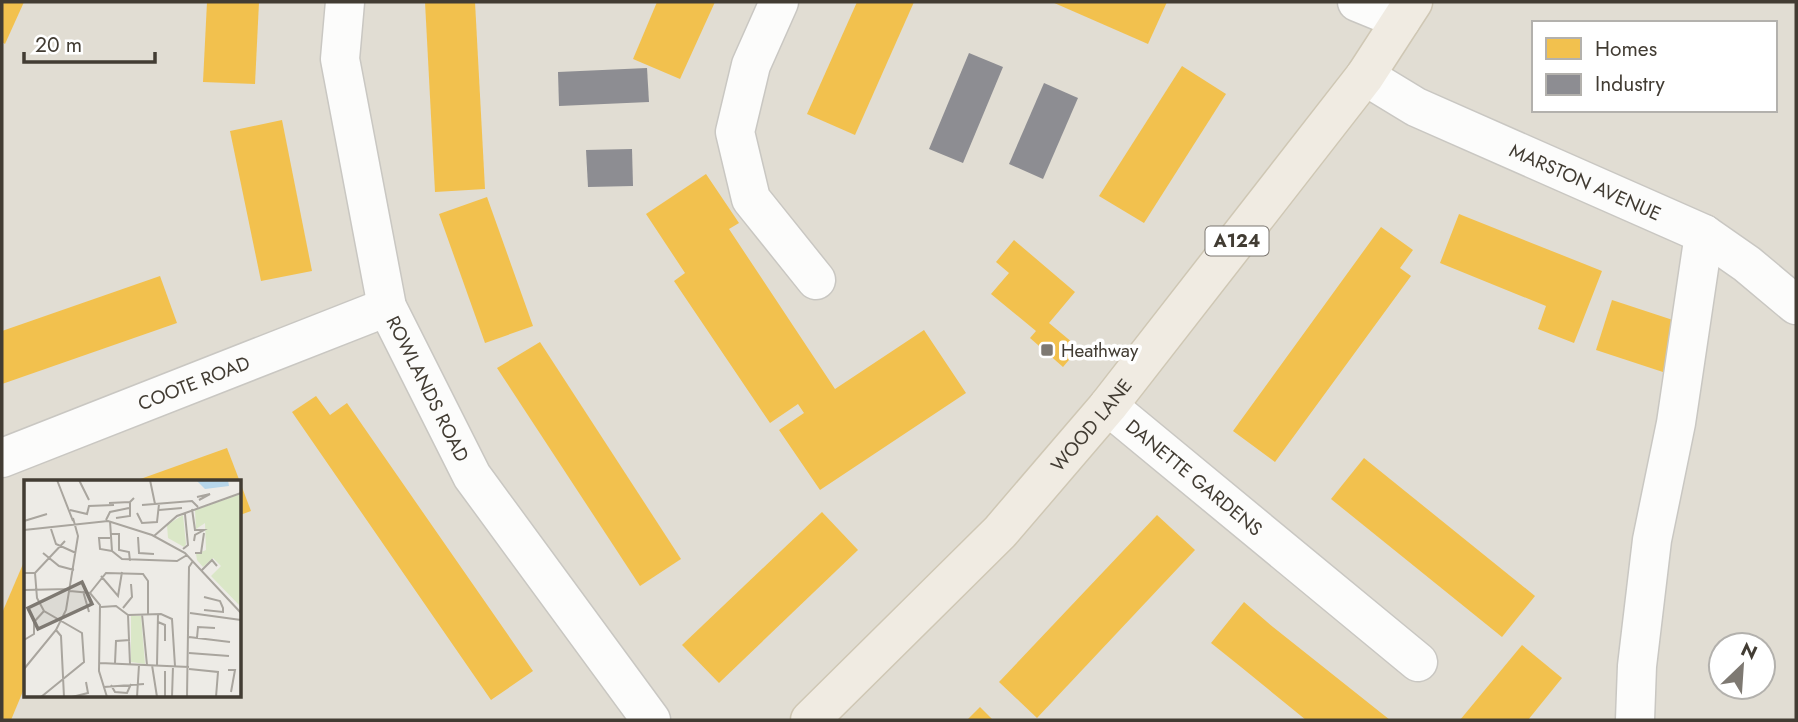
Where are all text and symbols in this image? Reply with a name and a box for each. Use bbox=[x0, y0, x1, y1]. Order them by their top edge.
scale bar bbox=[24, 21, 156, 65]
legend bbox=[1532, 21, 1777, 112]
text: 20 m bbox=[35, 30, 82, 60]
text: Homes bbox=[1595, 34, 1657, 64]
text: Industry bbox=[1595, 69, 1666, 99]
street label: MARSTON AVENUE bbox=[1506, 137, 1666, 227]
road number: A124 bbox=[1206, 227, 1268, 256]
street label: ROWLANDS ROAD bbox=[380, 311, 476, 466]
place label: Heathway bbox=[1061, 337, 1139, 364]
marker: Heathway bbox=[1039, 342, 1055, 358]
street label: COOTE ROAD bbox=[134, 349, 254, 417]
street label: WOOD LANE bbox=[1044, 373, 1138, 477]
street label: DANETTE GARDENS bbox=[1120, 413, 1269, 542]
inset map bbox=[24, 480, 242, 698]
north arrow bbox=[1707, 631, 1777, 701]
text: N bbox=[1736, 636, 1762, 666]

